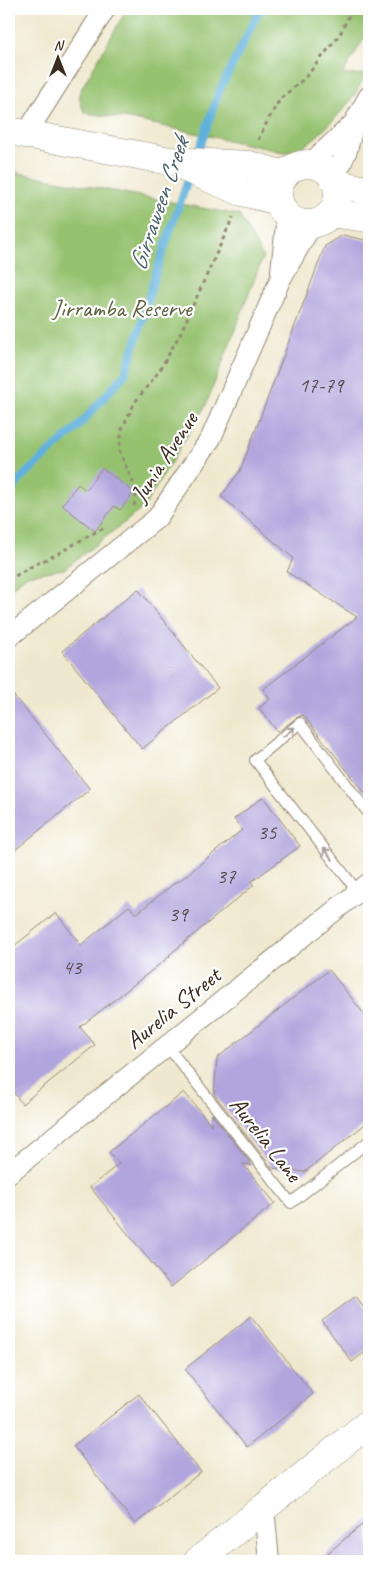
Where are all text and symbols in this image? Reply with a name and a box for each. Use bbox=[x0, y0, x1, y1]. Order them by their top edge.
north arrow bbox=[32, 32, 82, 82]
text: N bbox=[54, 37, 65, 54]
water label: Girraween Creek bbox=[121, 129, 198, 274]
park label: Jirramba Reserve bbox=[51, 293, 194, 323]
house number: 17-79 bbox=[299, 372, 345, 398]
street label: Junia Avenue bbox=[123, 404, 206, 509]
one-way arrow bbox=[282, 727, 295, 738]
house number: 35 bbox=[258, 819, 278, 845]
one-way arrow bbox=[322, 848, 333, 861]
house number: 37 bbox=[217, 863, 237, 889]
house number: 39 bbox=[169, 901, 189, 927]
house number: 43 bbox=[63, 954, 83, 980]
street label: Aurelia Street bbox=[119, 959, 228, 1055]
street label: Aurelia Lane bbox=[223, 1090, 310, 1190]

